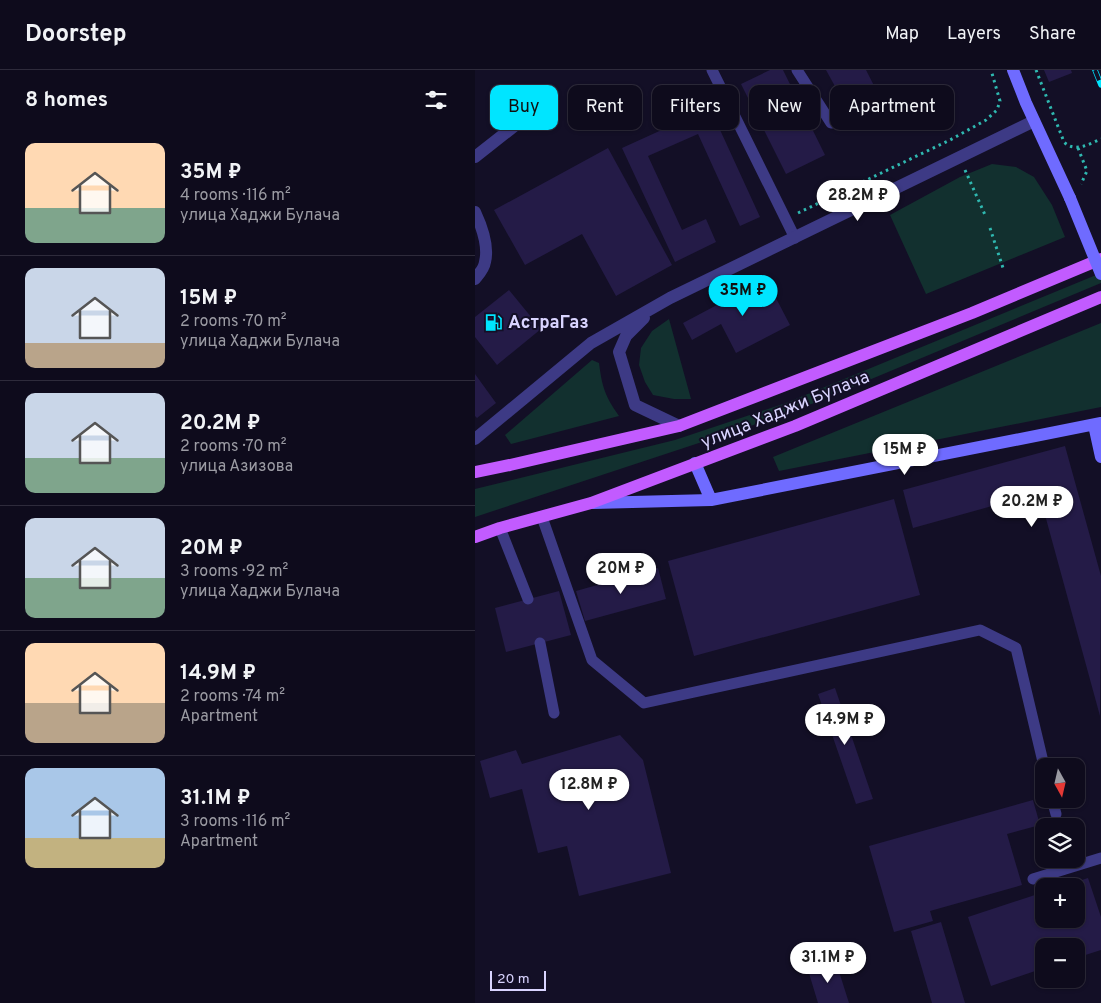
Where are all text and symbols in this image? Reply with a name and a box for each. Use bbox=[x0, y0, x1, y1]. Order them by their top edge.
text: Doorstep bbox=[25, 20, 127, 50]
text: Map bbox=[885, 23, 919, 46]
text: Layers bbox=[947, 23, 1001, 46]
text: Share bbox=[1029, 23, 1076, 46]
chip: Buy bbox=[490, 85, 558, 130]
chip: Rent bbox=[568, 85, 642, 130]
chip: Filters bbox=[652, 85, 739, 130]
chip: New bbox=[749, 85, 820, 130]
chip: Apartment bbox=[830, 85, 954, 130]
icon: filters bbox=[422, 86, 450, 114]
text: 8 homes bbox=[25, 87, 108, 114]
text: 35M ₽ bbox=[180, 159, 241, 186]
icon: home bbox=[65, 163, 125, 223]
pin: 28.2M ₽ bbox=[812, 180, 904, 222]
text: 4 rooms · 116 m² bbox=[180, 186, 291, 206]
text: 28.2M ₽ bbox=[828, 186, 888, 206]
text: улица Хаджи Булача bbox=[180, 206, 340, 226]
pin: 35M ₽ bbox=[708, 274, 778, 317]
text: 35M ₽ bbox=[720, 281, 766, 301]
text: 15M ₽ bbox=[180, 285, 237, 312]
icon: home bbox=[65, 288, 125, 348]
text: 2 rooms · 70 m² bbox=[180, 312, 287, 332]
fuel station icon: АстраГаз bbox=[484, 312, 504, 332]
place label: АстраГаз bbox=[508, 312, 589, 335]
text: улица Хаджи Булача bbox=[180, 332, 340, 352]
street label: улица Хаджи Булача bbox=[698, 366, 873, 455]
text: 20.2M ₽ bbox=[180, 410, 261, 437]
icon: home bbox=[65, 413, 125, 473]
pin: 15M ₽ bbox=[870, 434, 940, 476]
text: 2 rooms · 70 m² bbox=[180, 437, 287, 457]
text: 15M ₽ bbox=[883, 440, 927, 460]
text: улица Азизова bbox=[180, 457, 293, 477]
pin: 20.2M ₽ bbox=[986, 486, 1078, 528]
text: 20.2M ₽ bbox=[1001, 492, 1063, 512]
text: 20M ₽ bbox=[180, 535, 243, 562]
icon: home bbox=[65, 538, 125, 598]
pin: 20M ₽ bbox=[586, 552, 656, 595]
text: 20M ₽ bbox=[597, 559, 645, 579]
text: 3 rooms · 92 m² bbox=[180, 562, 288, 582]
text: улица Хаджи Булача bbox=[180, 582, 340, 602]
text: 14.9M ₽ bbox=[180, 660, 256, 687]
icon: home bbox=[65, 663, 125, 723]
text: 2 rooms · 74 m² bbox=[180, 687, 285, 707]
pin: 14.9M ₽ bbox=[799, 704, 891, 746]
text: Apartment bbox=[180, 707, 258, 727]
text: 14.9M ₽ bbox=[816, 710, 874, 730]
north arrow bbox=[1035, 758, 1085, 808]
map controls bbox=[1035, 758, 1085, 988]
pin: 12.8M ₽ bbox=[543, 768, 635, 811]
text: 12.8M ₽ bbox=[560, 775, 618, 795]
text: 31.1M ₽ bbox=[180, 785, 251, 812]
icon: home bbox=[65, 788, 125, 848]
text: 3 rooms · 116 m² bbox=[180, 812, 290, 832]
button: layers bbox=[1035, 818, 1085, 868]
text: Apartment bbox=[180, 832, 258, 852]
button: + bbox=[1035, 878, 1085, 928]
button: − bbox=[1035, 938, 1085, 988]
pin: 31.1M ₽ bbox=[782, 942, 874, 984]
text: 31.1M ₽ bbox=[801, 948, 855, 968]
scale bar bbox=[490, 968, 546, 991]
text: 20 m bbox=[497, 971, 530, 988]

